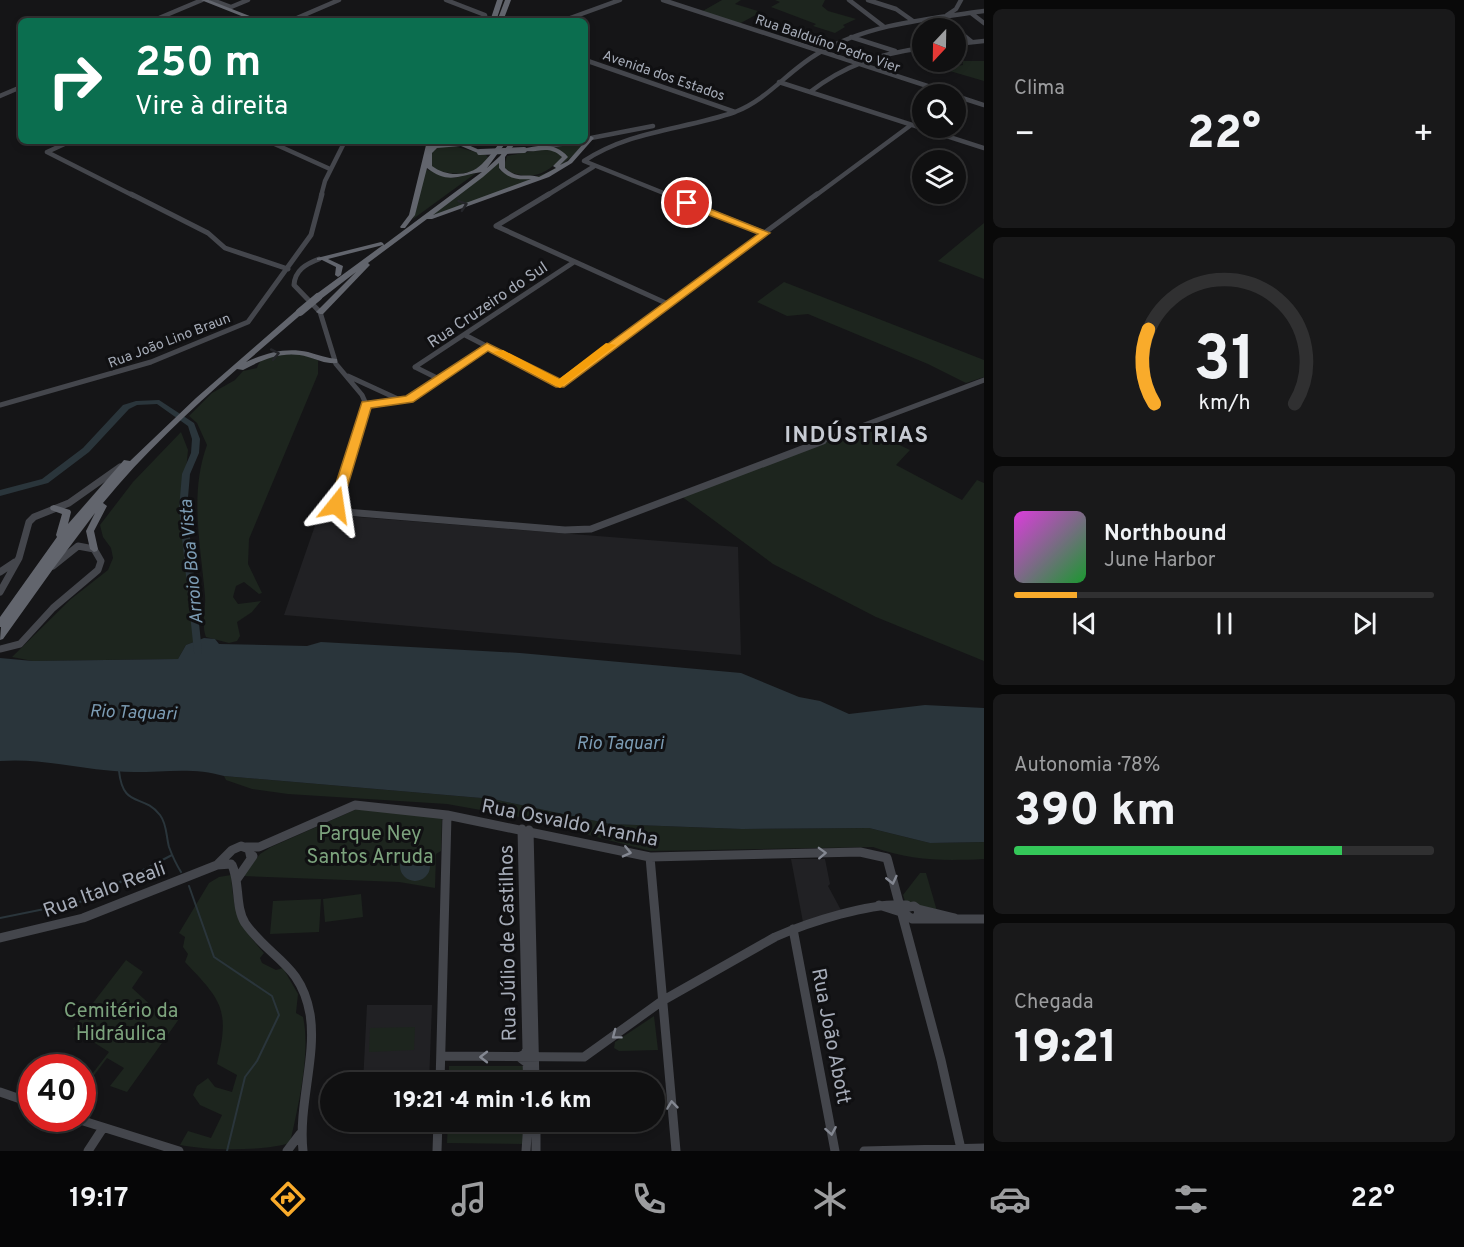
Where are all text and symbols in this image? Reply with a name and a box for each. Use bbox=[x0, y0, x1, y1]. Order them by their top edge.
street label: Rua Balduíno Pedro Vier bbox=[753, 12, 903, 77]
north arrow bbox=[912, 18, 966, 72]
map controls bbox=[912, 18, 966, 204]
text: 250 m bbox=[135, 38, 261, 91]
icon: right bbox=[36, 42, 114, 120]
street label: Avenida dos Estados bbox=[600, 47, 727, 105]
text: Clima bbox=[1014, 76, 1065, 102]
button: search bbox=[912, 84, 966, 138]
text: Vire à direita bbox=[135, 90, 288, 124]
text: 22° bbox=[1187, 107, 1261, 164]
text: − bbox=[1014, 115, 1035, 157]
text: + bbox=[1413, 115, 1434, 157]
button: layers bbox=[912, 150, 966, 204]
pin bbox=[661, 177, 712, 228]
icon: arrive bbox=[670, 186, 703, 219]
one-way arrow bbox=[457, 200, 468, 213]
street label: Rua Cruzeiro do Sul bbox=[424, 258, 552, 353]
street label: Rua João Lino Braun bbox=[106, 310, 233, 373]
text: 31 bbox=[1193, 323, 1255, 402]
one-way arrow bbox=[270, 348, 280, 361]
text: km/h bbox=[1198, 391, 1250, 418]
district label: INDÚSTRIAS bbox=[785, 420, 929, 450]
position arrow bbox=[304, 473, 368, 537]
water label: Arroio Boa Vista bbox=[176, 498, 209, 625]
text: Northbound bbox=[1104, 521, 1227, 548]
text: June Harbor bbox=[1104, 548, 1216, 574]
icon: previous bbox=[1068, 607, 1101, 640]
icon: pause bbox=[1208, 607, 1241, 640]
icon: next bbox=[1348, 607, 1381, 640]
water label: Rio Taquari bbox=[89, 700, 179, 727]
water label: Rio Taquari bbox=[576, 733, 665, 756]
text: Autonomia · 78% bbox=[1014, 753, 1160, 779]
text: 390 km bbox=[1014, 784, 1176, 841]
street label: Rua Osvaldo Aranha bbox=[479, 794, 660, 854]
park label: Parque Ney Santos Arruda bbox=[306, 822, 434, 871]
street label: Rua Júlio de Castilhos bbox=[494, 844, 524, 1042]
one-way arrow bbox=[622, 845, 632, 858]
one-way arrow bbox=[817, 847, 826, 860]
street label: Rua Italo Reali bbox=[40, 857, 170, 925]
one-way arrow bbox=[885, 875, 898, 885]
street label: Rua João Abott bbox=[804, 966, 856, 1107]
text: Chegada bbox=[1014, 990, 1094, 1016]
park label: Cemitério da Hidráulica bbox=[64, 999, 178, 1048]
text: 19:21 bbox=[1014, 1021, 1117, 1078]
one-way arrow bbox=[611, 1028, 622, 1039]
one-way arrow bbox=[480, 1051, 489, 1063]
speed limit sign: 40 bbox=[18, 1054, 96, 1132]
text: 19:21 · 4 min · 1.6 km bbox=[394, 1088, 591, 1115]
one-way arrow bbox=[666, 1101, 679, 1110]
one-way arrow bbox=[824, 1125, 837, 1135]
icon: directions bbox=[267, 1178, 309, 1220]
icon: music bbox=[448, 1178, 490, 1220]
icon: phone bbox=[628, 1178, 670, 1220]
icon: climate bbox=[809, 1178, 851, 1220]
icon: car bbox=[989, 1178, 1031, 1220]
icon: filters bbox=[1170, 1178, 1212, 1220]
text: 19:17 bbox=[69, 1182, 128, 1216]
text: 22° bbox=[1350, 1182, 1395, 1216]

